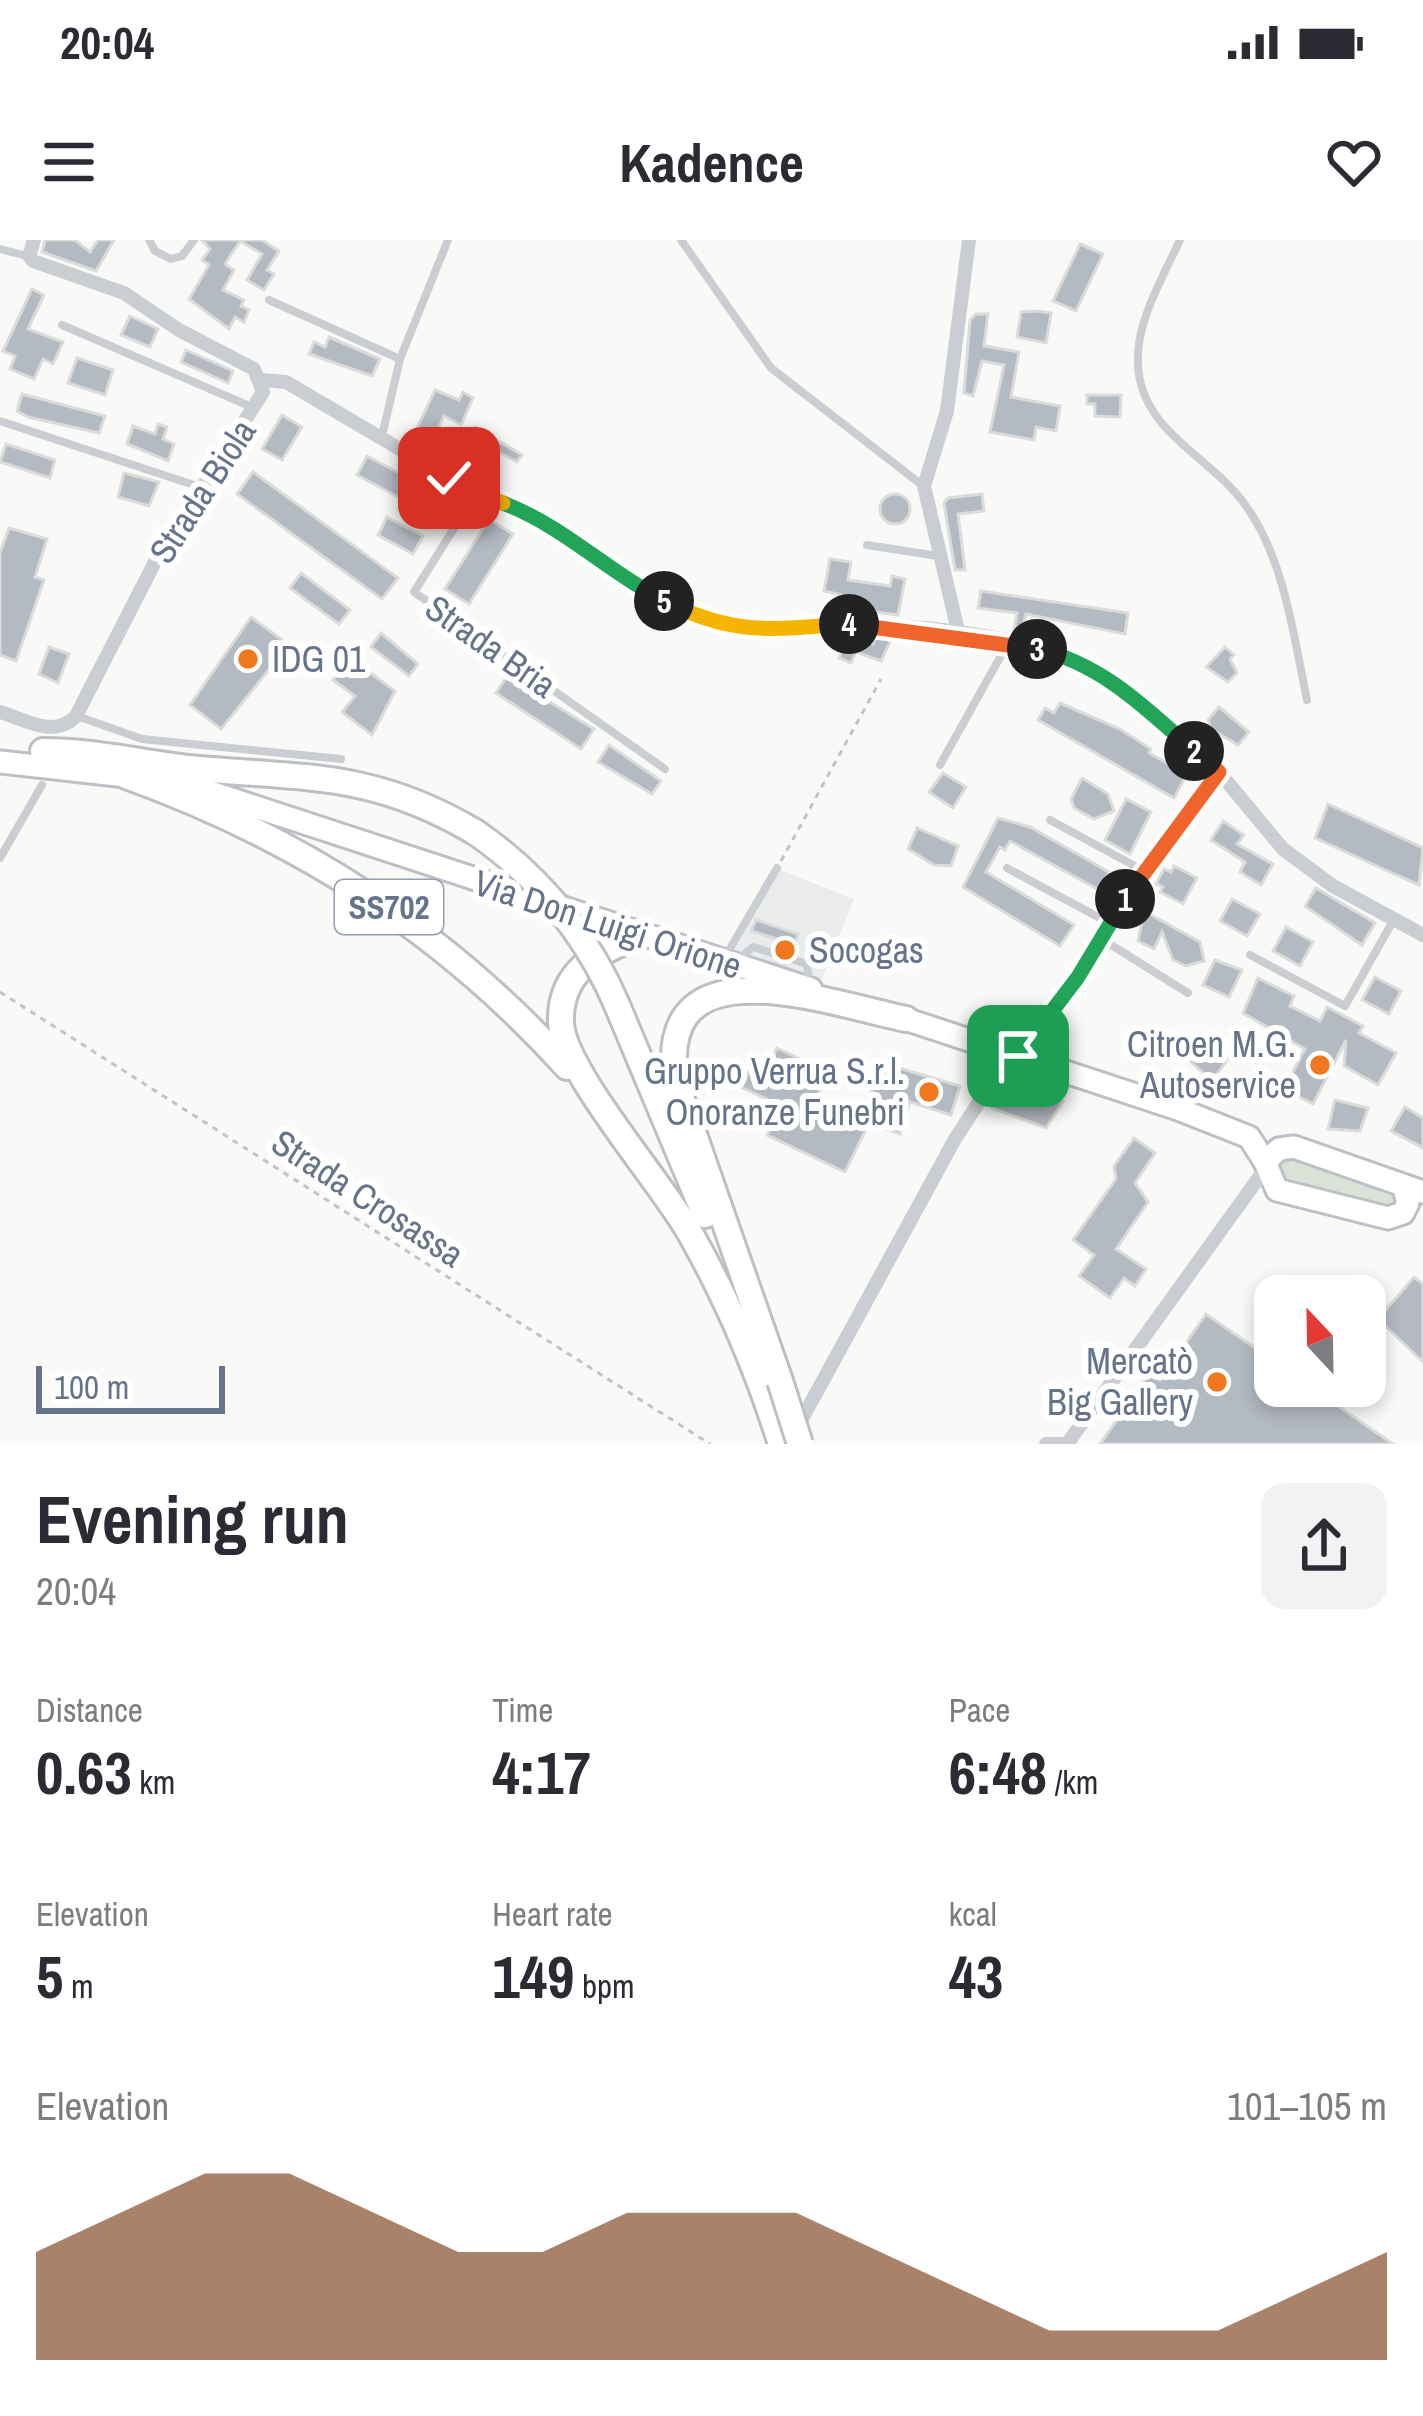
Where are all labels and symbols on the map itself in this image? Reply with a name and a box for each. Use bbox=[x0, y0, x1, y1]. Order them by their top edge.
street label: Strada Biola bbox=[138, 410, 266, 572]
pin bbox=[398, 427, 500, 529]
pin: 5 bbox=[634, 571, 694, 631]
street label: Strada Bria bbox=[416, 584, 566, 708]
pin: 4 bbox=[819, 594, 879, 654]
pin: 3 bbox=[1007, 619, 1067, 679]
place label: IDG 01 bbox=[272, 635, 366, 683]
marker: IDG 01 bbox=[235, 646, 261, 672]
pin: 2 bbox=[1164, 721, 1224, 781]
street label: Via Don Luigi Orione bbox=[468, 858, 748, 990]
pin: 1 bbox=[1095, 869, 1155, 929]
road number: SS702 bbox=[335, 880, 443, 934]
place label: Socogas bbox=[809, 926, 924, 974]
marker: Socogas bbox=[772, 937, 798, 963]
pin bbox=[967, 1005, 1069, 1107]
place label: Citroen M.G. Autoservice bbox=[1127, 1020, 1296, 1109]
place label: Gruppo Verrua S.r.l. Onoranze Funebri bbox=[644, 1047, 905, 1136]
marker: Citroen M.G. Autoservice bbox=[1307, 1052, 1333, 1078]
marker: Gruppo Verrua S.r.l. Onoranze Funebri bbox=[916, 1079, 942, 1105]
street label: Strada Crosassa bbox=[263, 1118, 473, 1278]
north arrow bbox=[1254, 1275, 1386, 1407]
place label: Mercatò Big Gallery bbox=[1047, 1337, 1193, 1426]
scale bar bbox=[36, 1360, 225, 1413]
marker: Mercatò Big Gallery bbox=[1204, 1369, 1230, 1395]

